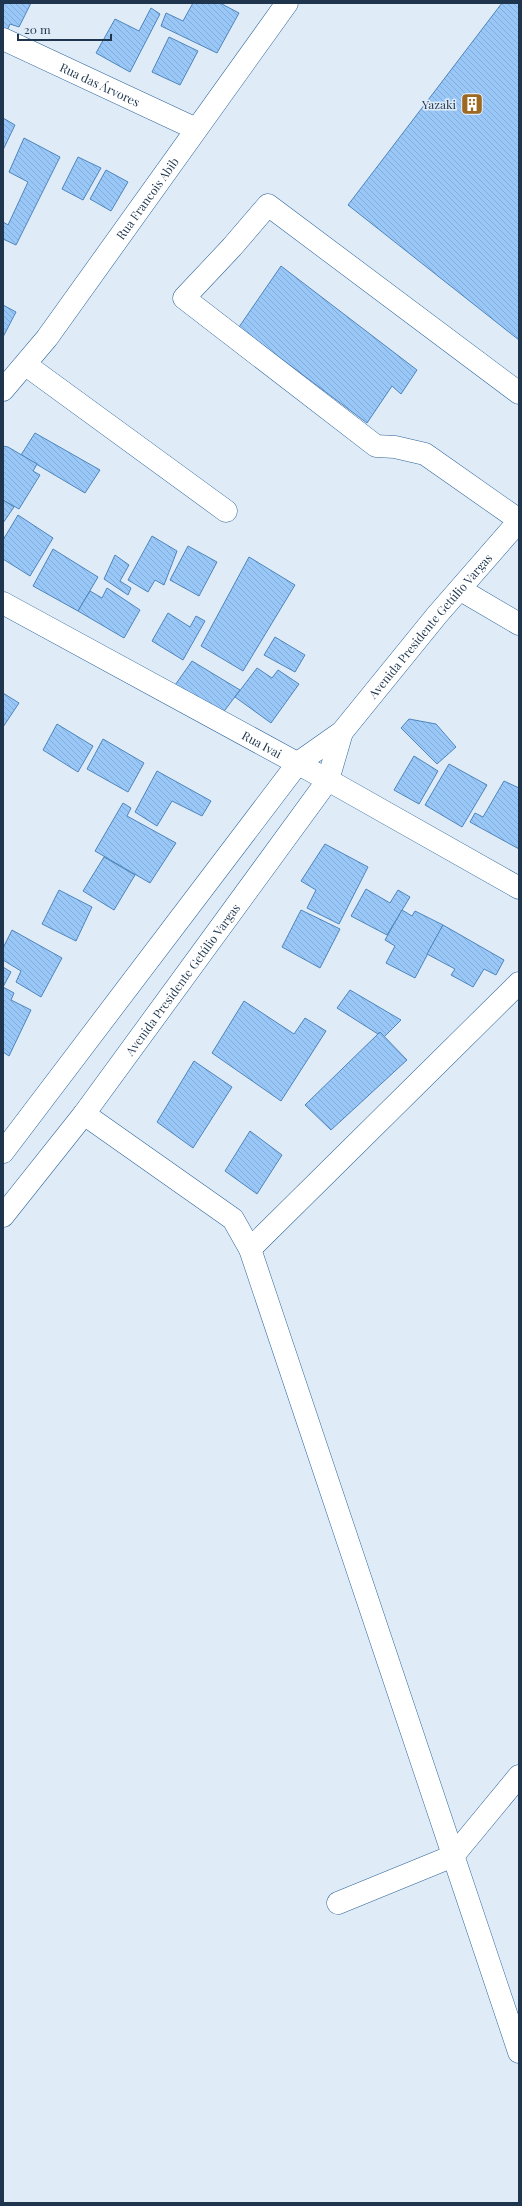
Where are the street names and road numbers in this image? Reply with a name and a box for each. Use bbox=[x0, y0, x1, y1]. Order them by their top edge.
street label: Rua das Árvores bbox=[57, 59, 142, 110]
street label: Rua Francois Abib bbox=[112, 154, 182, 243]
street label: Avenida Presidente Getúlio Vargas bbox=[364, 550, 495, 702]
street label: Rua Ivai bbox=[239, 727, 285, 762]
street label: Avenida Presidente Getúlio Vargas bbox=[121, 900, 243, 1059]

